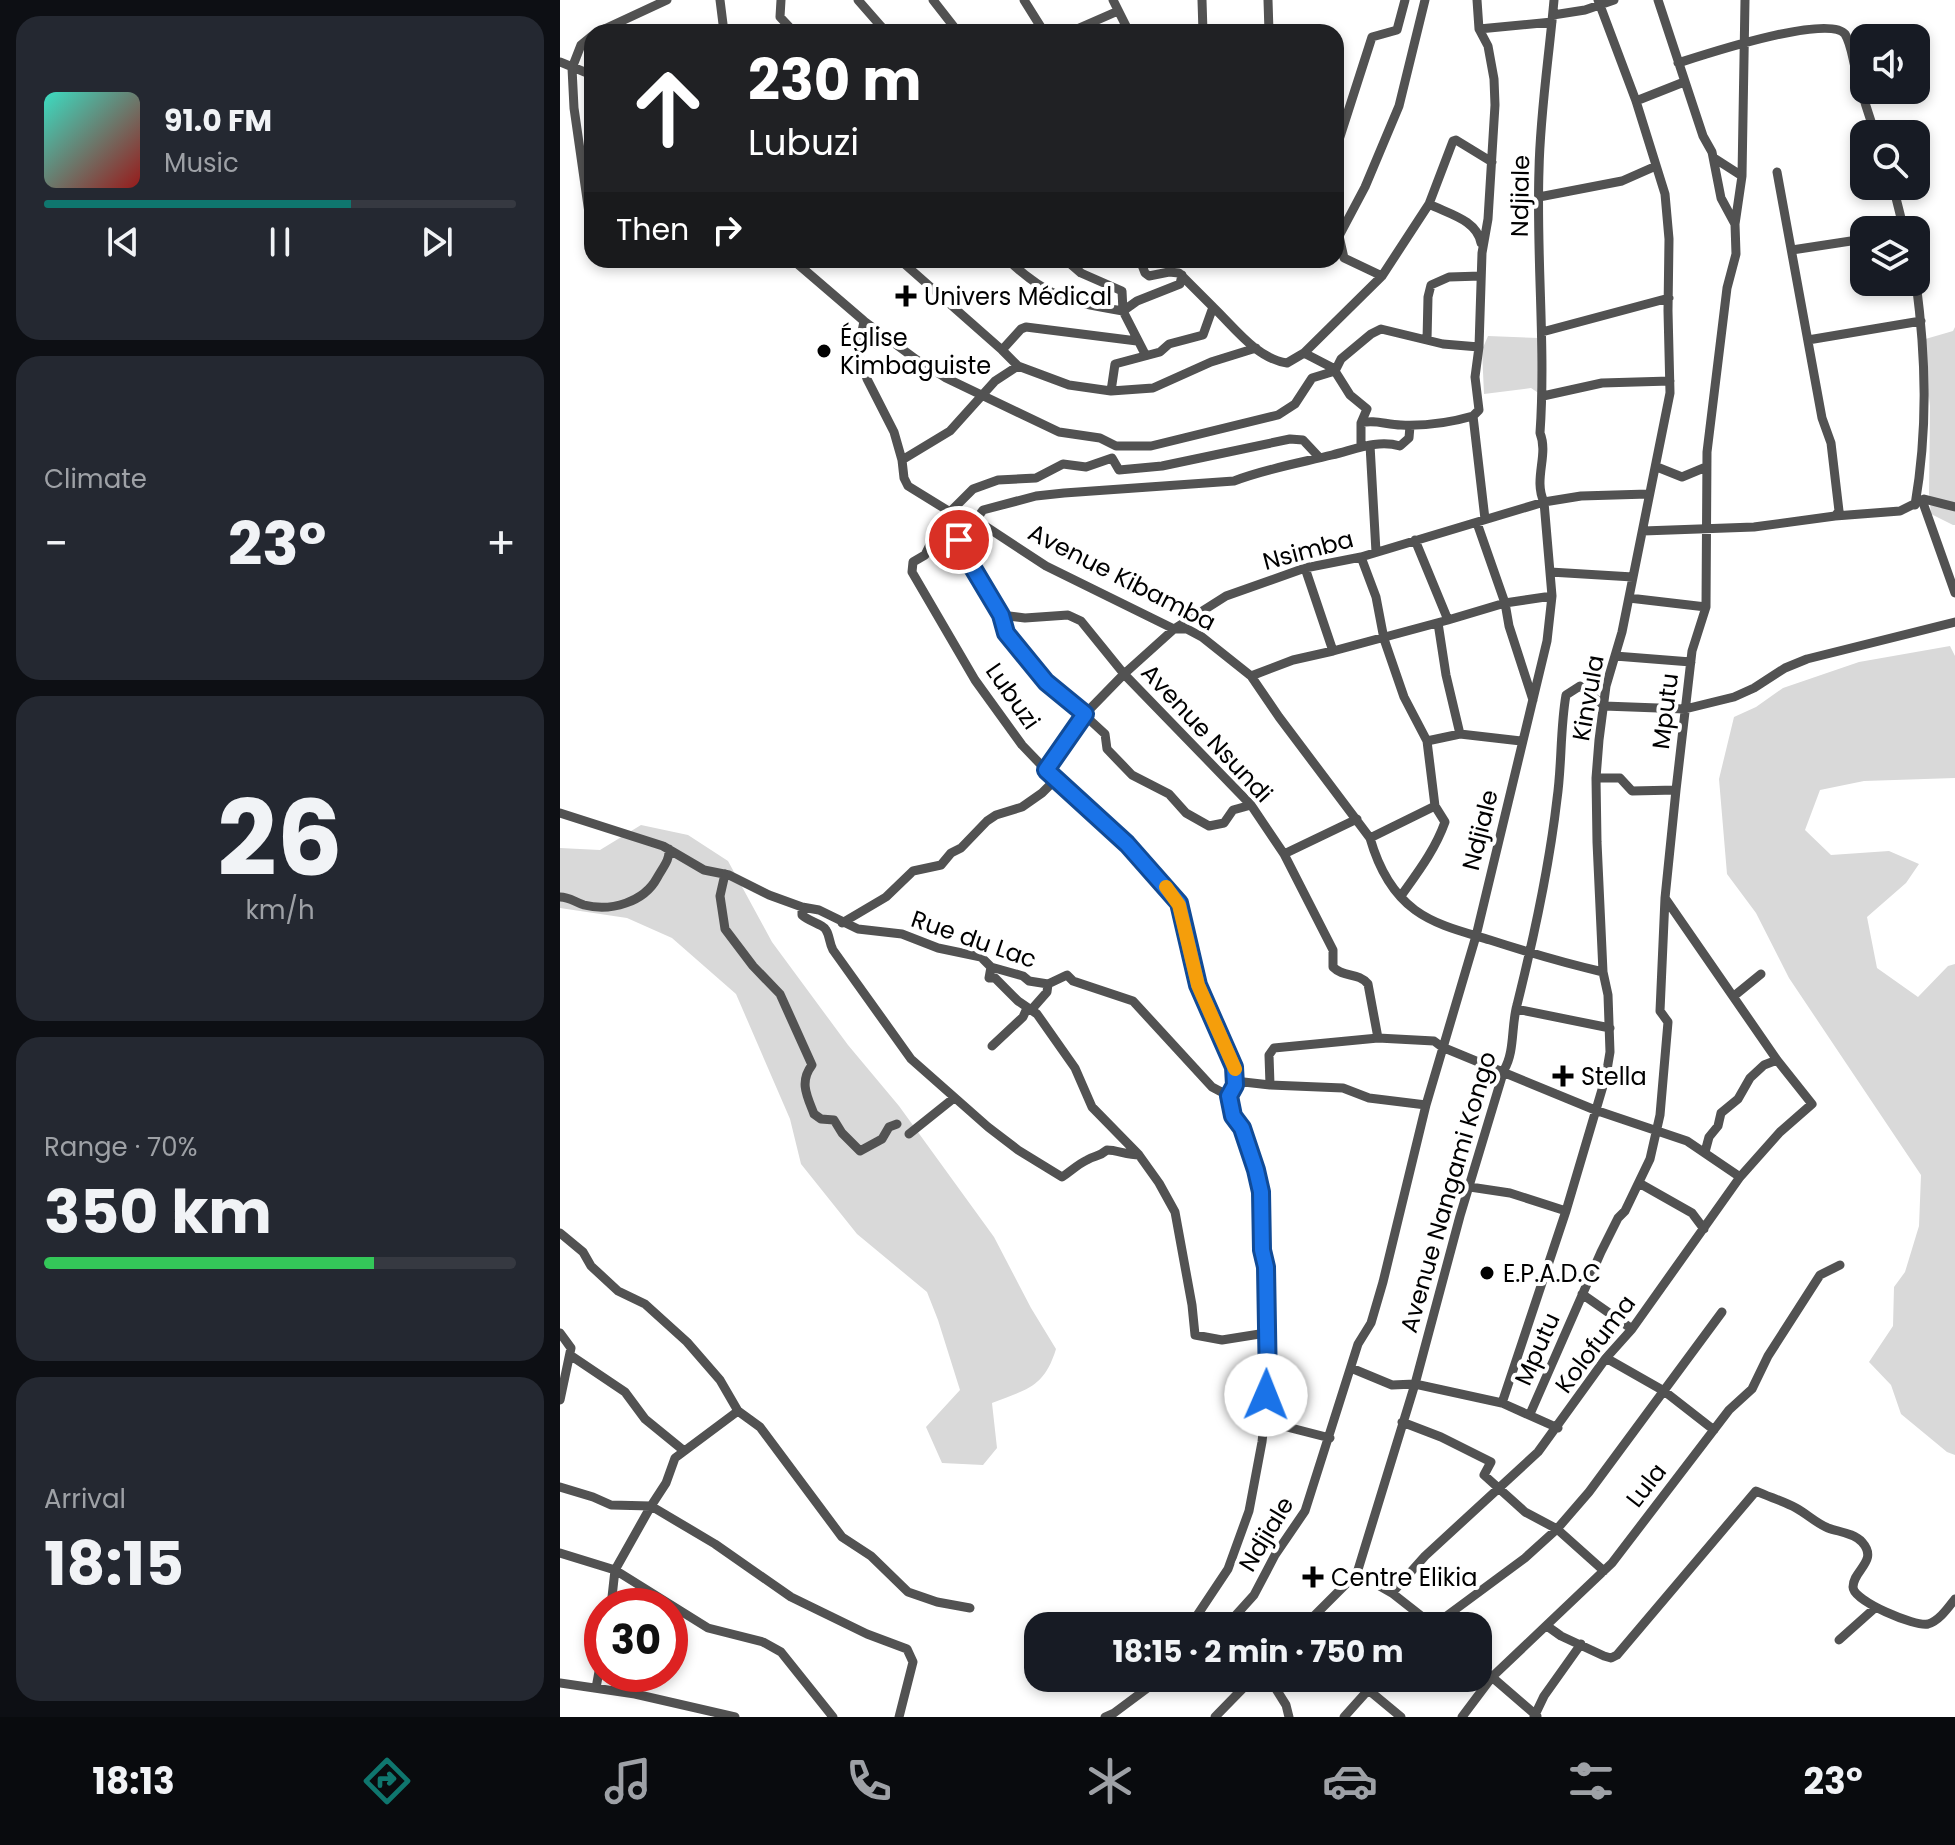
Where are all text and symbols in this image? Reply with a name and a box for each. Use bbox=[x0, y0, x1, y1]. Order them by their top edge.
map controls bbox=[1850, 24, 1930, 296]
button: sound bbox=[1850, 24, 1930, 104]
text: 230 m bbox=[748, 41, 922, 120]
icon: ahead bbox=[616, 56, 720, 160]
text: 91.0 FM bbox=[164, 99, 272, 142]
text: Lubuzi bbox=[748, 117, 859, 168]
button: search bbox=[1850, 120, 1930, 200]
text: Music bbox=[164, 145, 239, 181]
street label: Ndjiale bbox=[1503, 155, 1537, 237]
text: Then bbox=[616, 208, 689, 251]
icon: right bbox=[705, 208, 749, 252]
button: layers bbox=[1850, 216, 1930, 296]
icon: previous bbox=[101, 220, 145, 264]
icon: pause bbox=[258, 220, 302, 264]
icon: next bbox=[415, 220, 459, 264]
place label: Univers Médical bbox=[924, 280, 1112, 313]
marker: Univers Médical bbox=[895, 285, 917, 307]
place label: Église Kimbaguiste bbox=[840, 321, 991, 382]
marker: Église Kimbaguiste bbox=[815, 342, 833, 360]
text: Climate bbox=[44, 461, 147, 497]
text: 23° bbox=[228, 502, 326, 586]
pin bbox=[925, 506, 993, 574]
text: − bbox=[44, 513, 68, 574]
text: + bbox=[486, 513, 516, 574]
street label: Avenue Kibamba bbox=[1023, 515, 1221, 639]
icon: arrive bbox=[937, 518, 981, 562]
street label: Nsimba bbox=[1259, 522, 1357, 578]
street label: Kinvula bbox=[1564, 652, 1612, 744]
street label: Lubuzi bbox=[978, 656, 1048, 736]
street label: Avenue Nsundi bbox=[1134, 656, 1280, 810]
street label: Mputu bbox=[1644, 671, 1686, 751]
text: 26 bbox=[217, 766, 343, 911]
street label: Ndjiale bbox=[1454, 786, 1506, 874]
text: km/h bbox=[245, 892, 315, 928]
street label: Rue du Lac bbox=[907, 902, 1041, 976]
street label: Avenue Nangami Kongo bbox=[1392, 1048, 1504, 1336]
place label: Stella bbox=[1581, 1060, 1647, 1093]
marker: Stella bbox=[1552, 1065, 1574, 1087]
text: Range · 70% bbox=[44, 1129, 197, 1165]
text: 350 km bbox=[44, 1170, 272, 1254]
place label: E.P.A.D.C bbox=[1503, 1257, 1601, 1290]
marker: E.P.A.D.C bbox=[1478, 1264, 1496, 1282]
street label: Kolofuma bbox=[1547, 1288, 1643, 1400]
street label: Mputu bbox=[1506, 1307, 1568, 1391]
position arrow bbox=[1224, 1353, 1308, 1437]
street label: Lula bbox=[1618, 1456, 1674, 1514]
text: Arrival bbox=[44, 1481, 126, 1517]
street label: Ndjiale bbox=[1231, 1490, 1301, 1578]
text: 18:15 bbox=[44, 1522, 184, 1606]
place label: Centre Elikia bbox=[1331, 1561, 1477, 1594]
marker: Centre Elikia bbox=[1302, 1566, 1324, 1588]
speed limit sign: 30 bbox=[584, 1588, 688, 1692]
text: 18:15 · 2 min · 750 m bbox=[1113, 1630, 1403, 1673]
icon: directions bbox=[359, 1753, 415, 1809]
icon: music bbox=[600, 1753, 656, 1809]
icon: phone bbox=[841, 1753, 897, 1809]
icon: climate bbox=[1082, 1753, 1138, 1809]
icon: car bbox=[1322, 1753, 1378, 1809]
icon: filters bbox=[1563, 1753, 1619, 1809]
text: 18:13 bbox=[92, 1756, 175, 1807]
text: 23° bbox=[1804, 1756, 1863, 1807]

